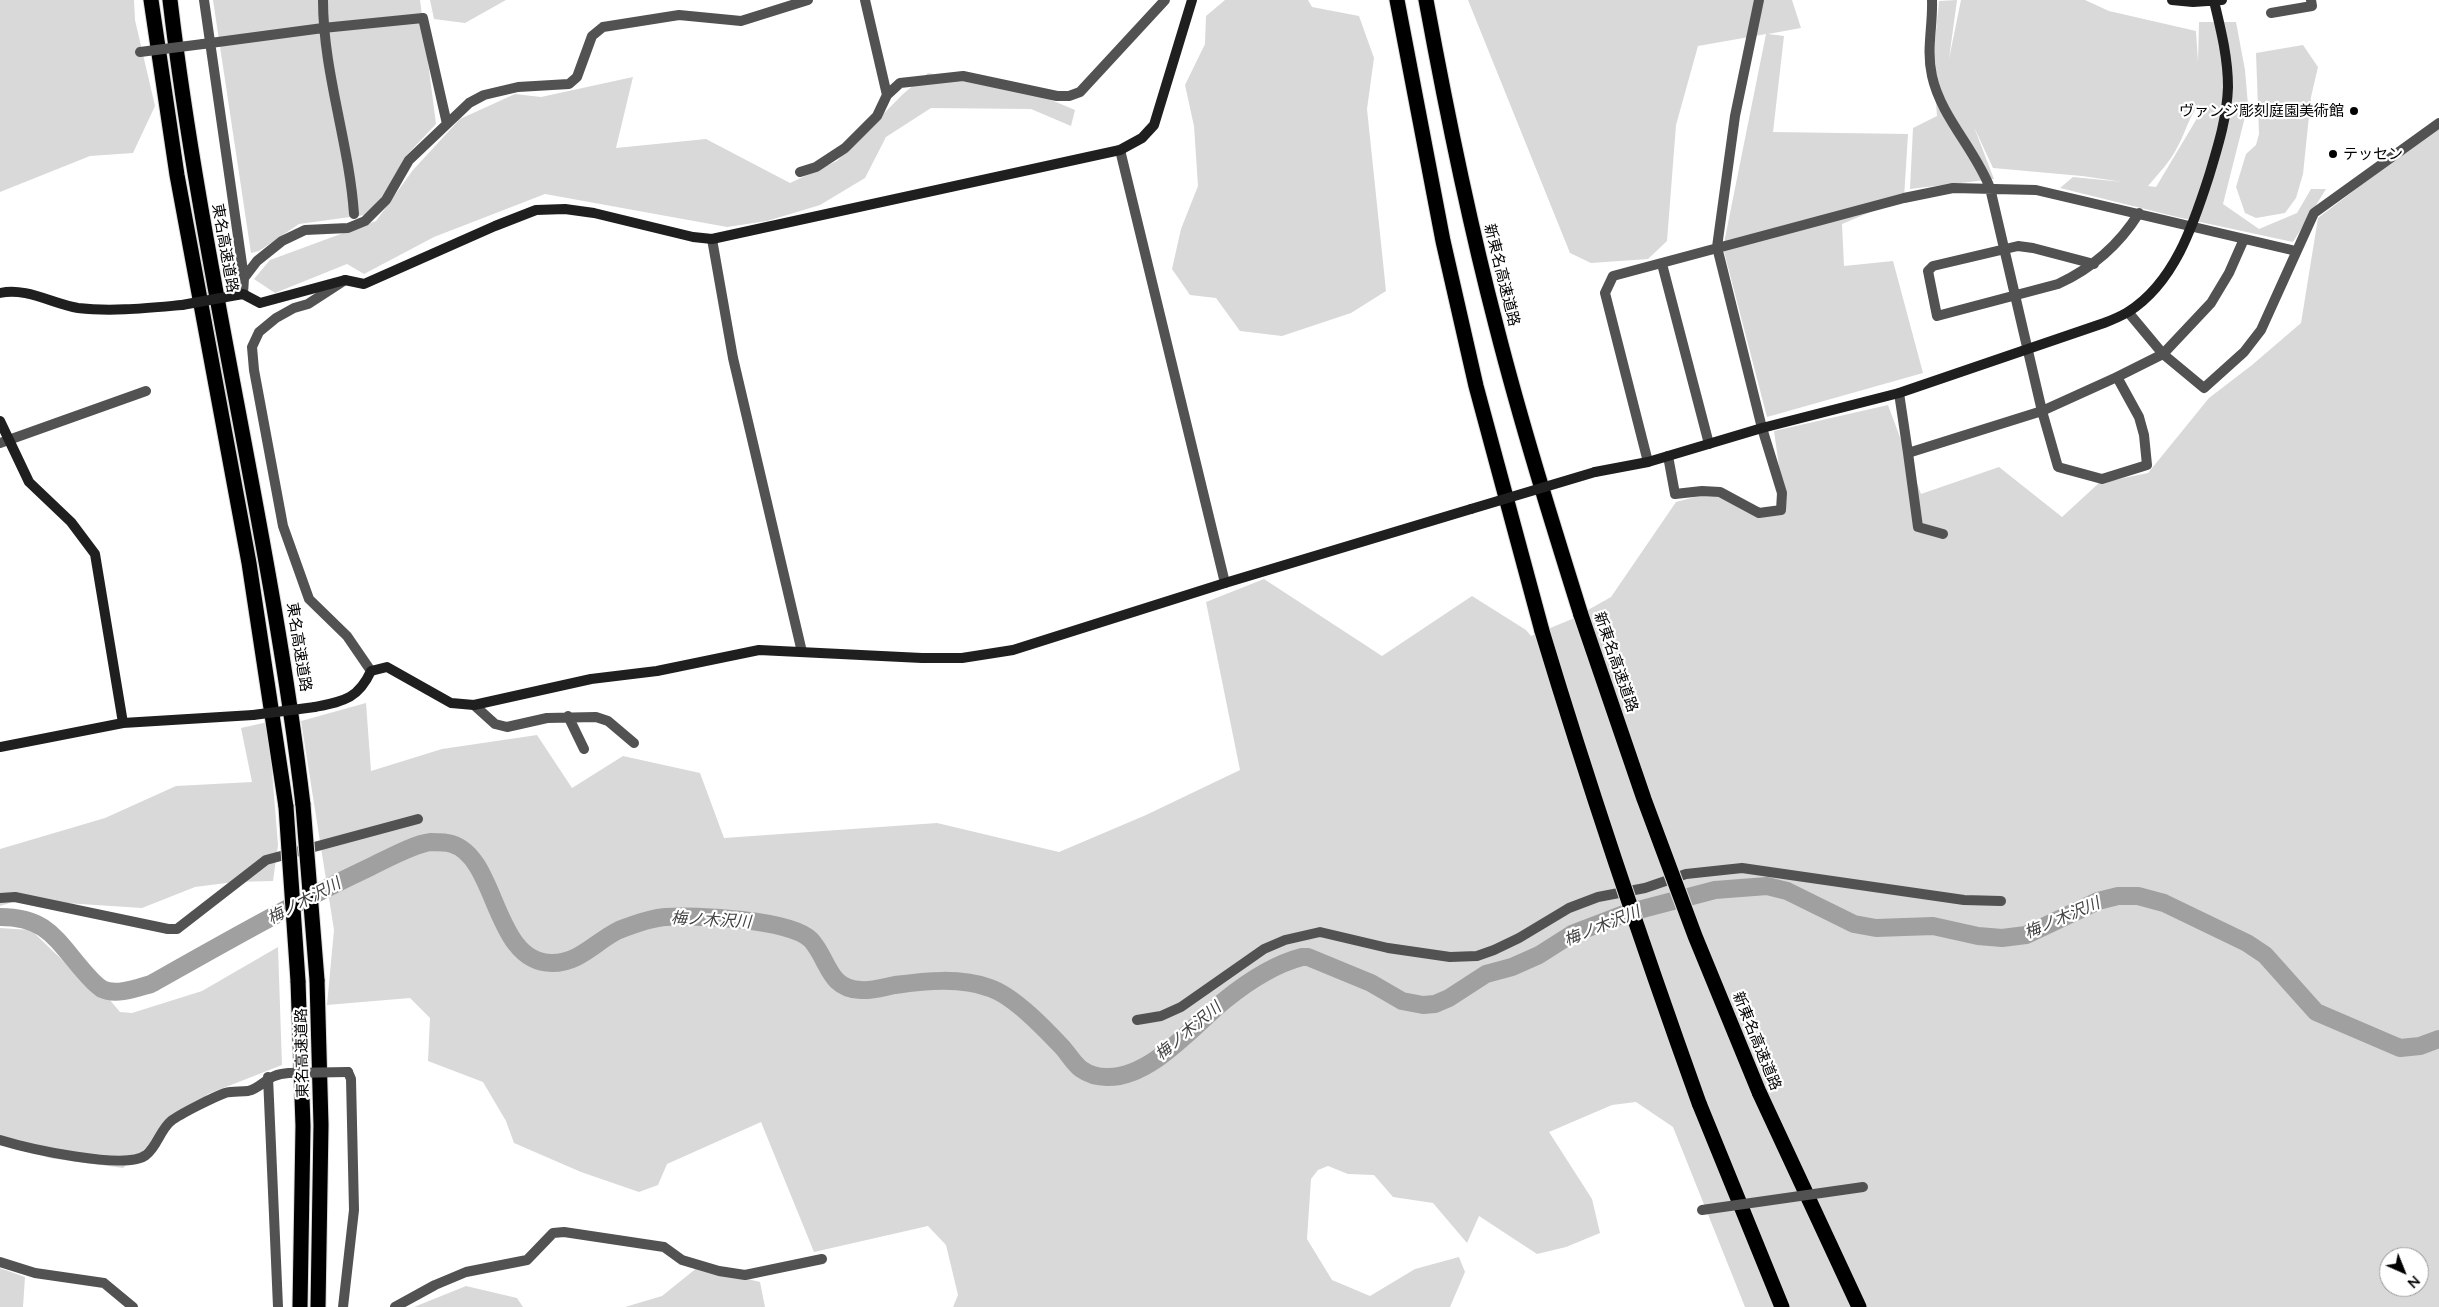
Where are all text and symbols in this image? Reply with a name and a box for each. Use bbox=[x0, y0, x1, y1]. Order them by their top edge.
place label: ヴァンジ彫刻庭園美術館 bbox=[2179, 102, 2344, 120]
marker: ヴァンジ彫刻庭園美術館 bbox=[2348, 105, 2360, 117]
place label: テッセン bbox=[2343, 145, 2403, 163]
marker: テッセン bbox=[2327, 148, 2339, 160]
street label: 東名高速道路 bbox=[208, 202, 242, 294]
street label: 新東名高速道路 bbox=[1481, 222, 1523, 328]
street label: 東名高速道路 bbox=[283, 601, 315, 693]
street label: 新東名高速道路 bbox=[1590, 609, 1642, 715]
water label: 梅ノ木沢川 bbox=[264, 874, 344, 928]
water label: 梅ノ木沢川 bbox=[2021, 894, 2103, 942]
water label: 梅ノ木沢川 bbox=[1561, 902, 1643, 950]
water label: 梅ノ木沢川 bbox=[671, 908, 751, 932]
street label: 新東名高速道路 bbox=[1729, 989, 1785, 1093]
water label: 梅ノ木沢川 bbox=[1151, 998, 1225, 1064]
street label: 東名高速道路 bbox=[292, 1008, 312, 1098]
north arrow bbox=[2379, 1247, 2429, 1297]
text: N bbox=[2404, 1273, 2424, 1292]

